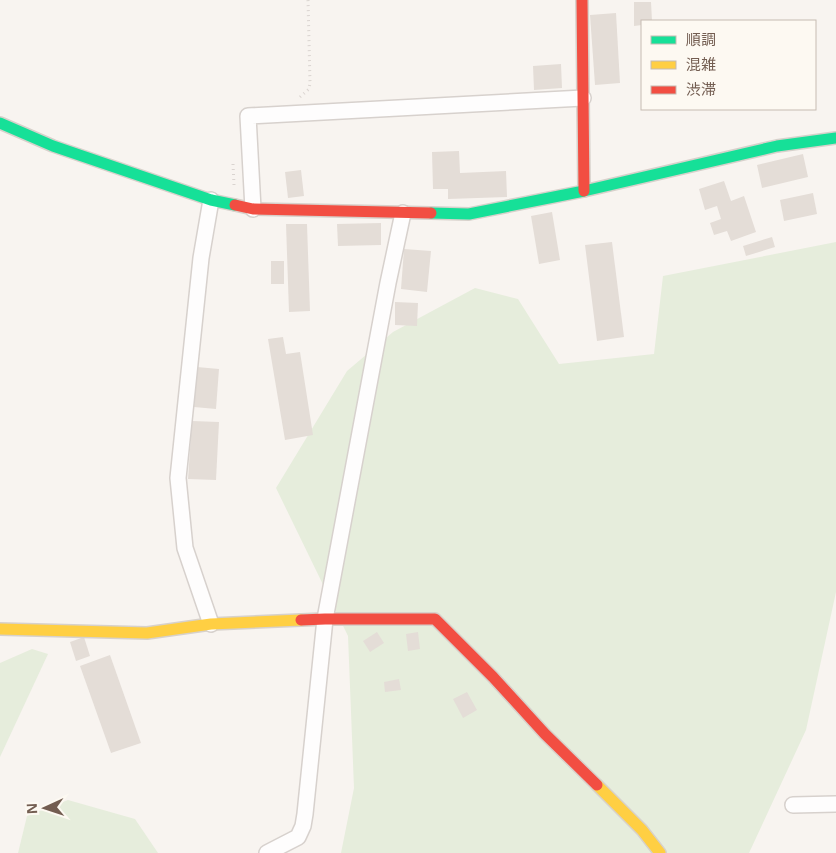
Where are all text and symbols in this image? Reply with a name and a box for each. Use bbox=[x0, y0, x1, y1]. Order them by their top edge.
legend bbox=[641, 20, 816, 110]
text: 順調 bbox=[686, 29, 716, 49]
text: 混雑 bbox=[686, 54, 716, 74]
text: 渋滞 bbox=[686, 79, 716, 99]
north arrow bbox=[20, 783, 70, 833]
text: N bbox=[22, 803, 41, 815]

